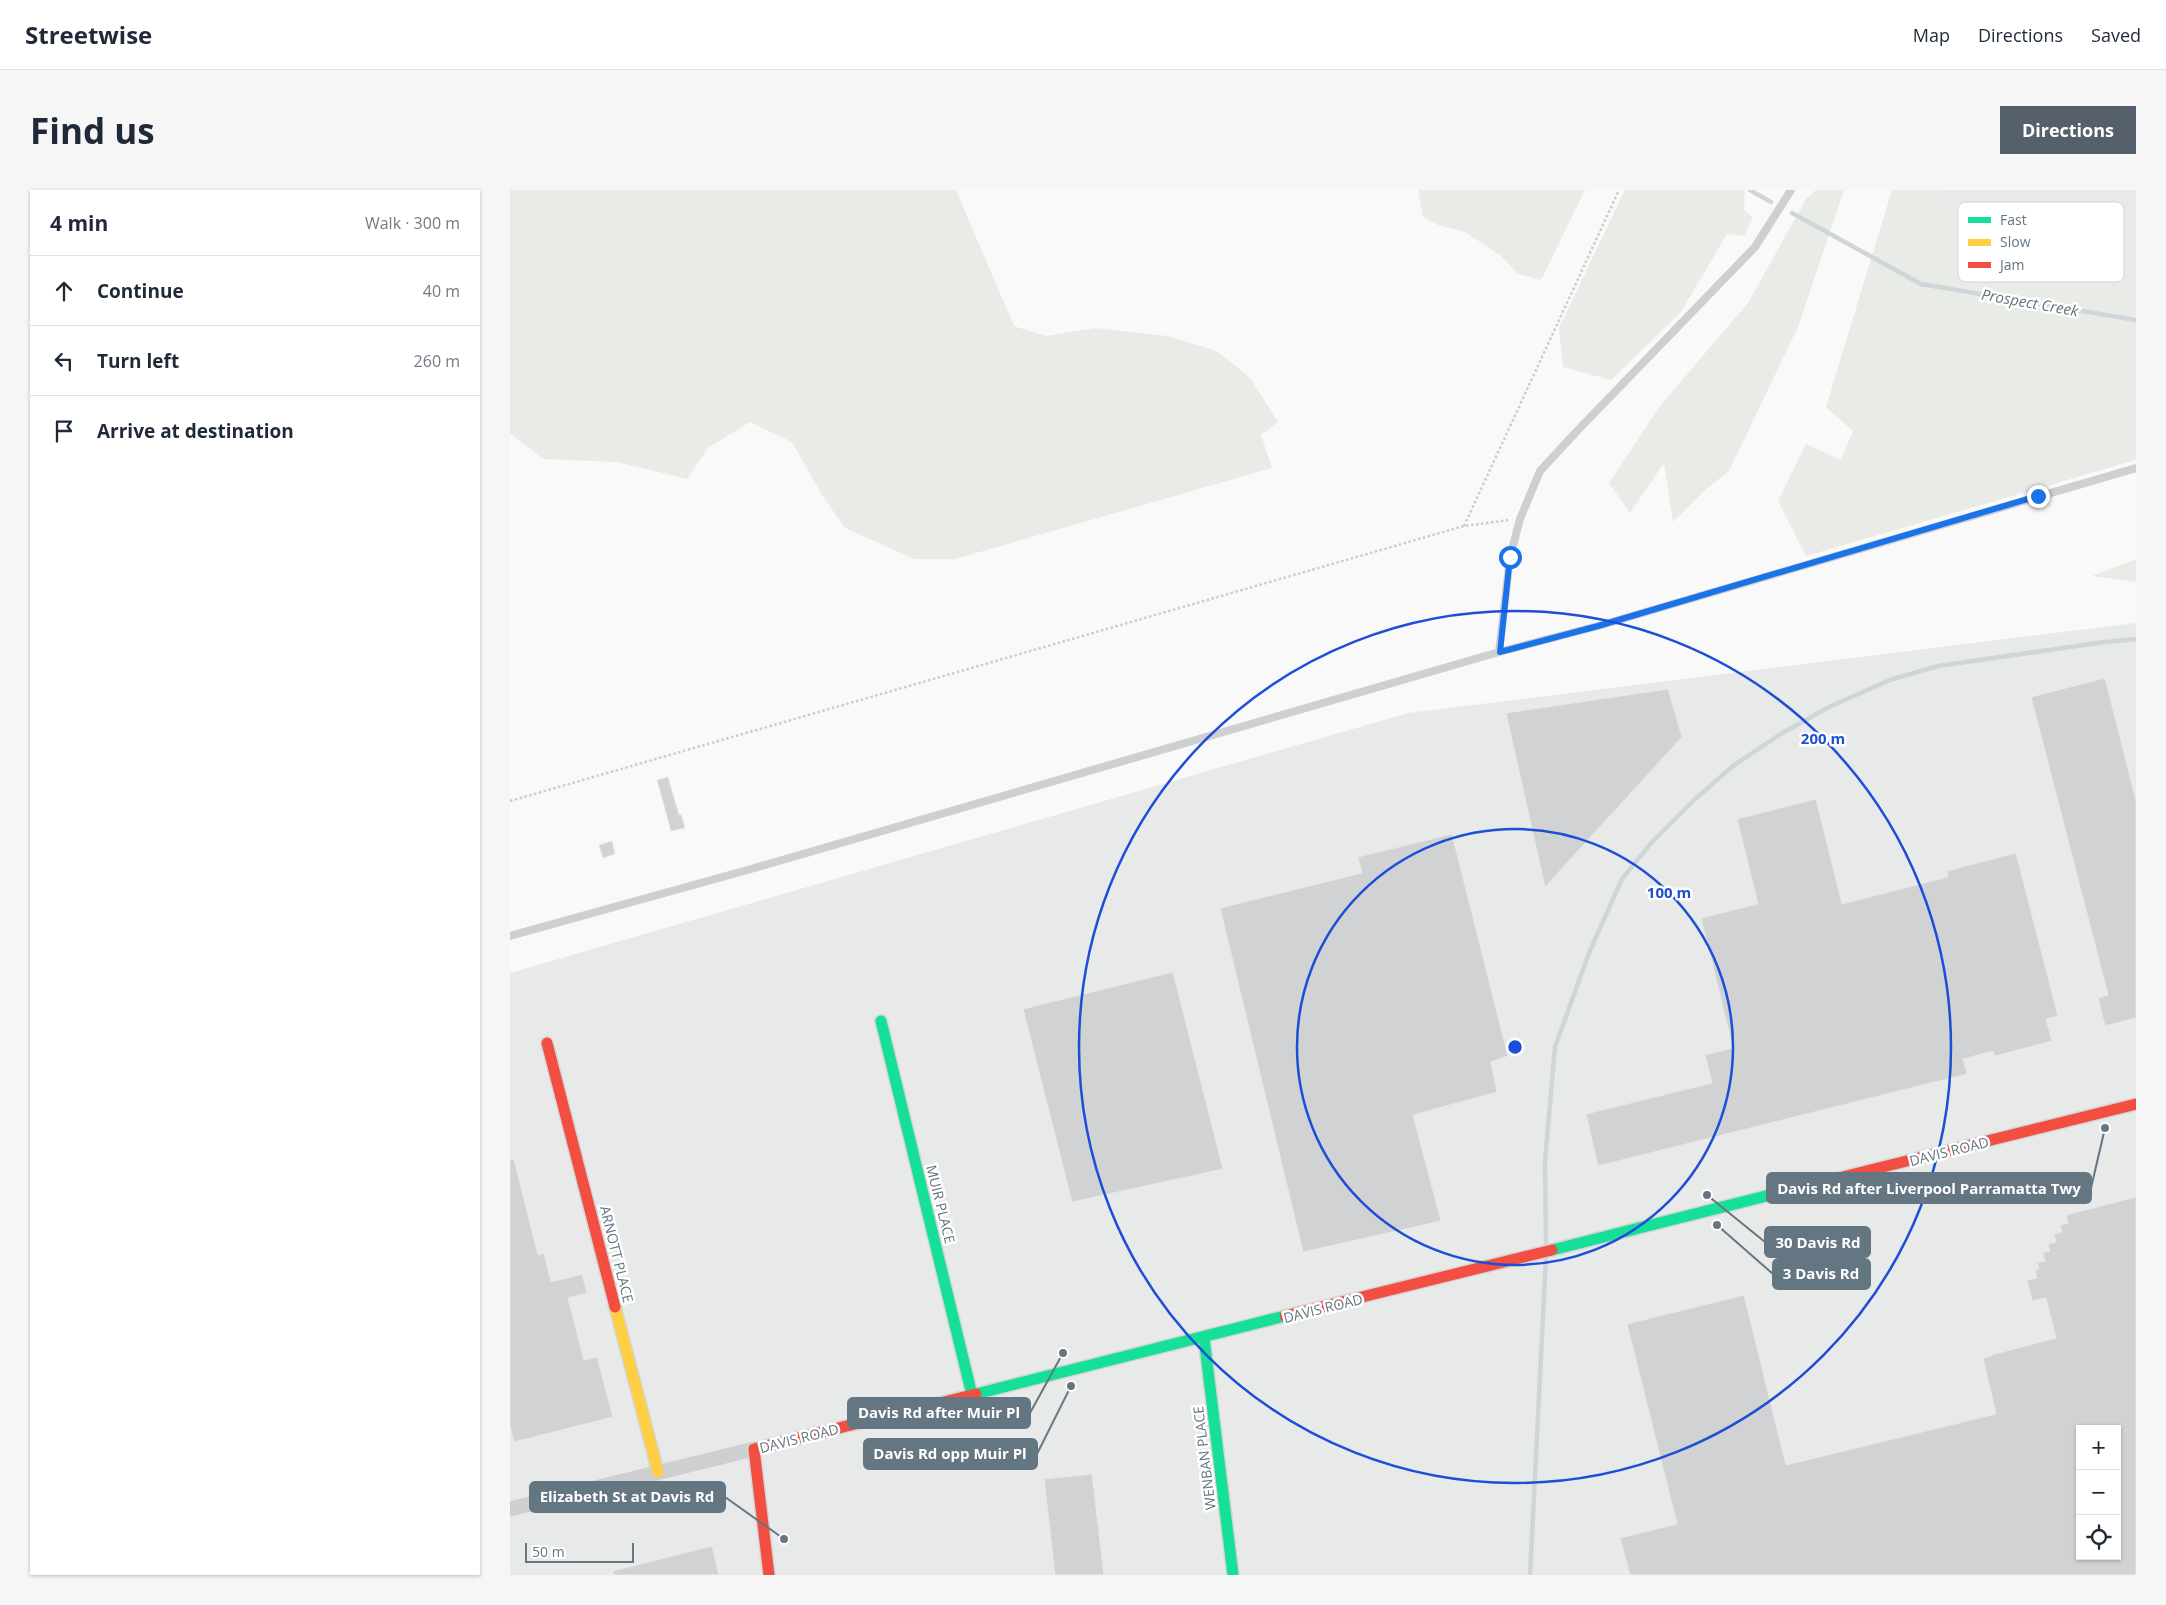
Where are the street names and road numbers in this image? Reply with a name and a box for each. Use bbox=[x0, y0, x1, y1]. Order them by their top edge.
street label: DAVIS ROAD bbox=[1907, 1132, 1991, 1170]
street label: MUIR PLACE bbox=[922, 1163, 960, 1245]
street label: ARNOTT PLACE bbox=[596, 1204, 638, 1304]
street label: DAVIS ROAD bbox=[1281, 1289, 1365, 1327]
street label: WENBAN PLACE bbox=[1188, 1405, 1220, 1511]
street label: DAVIS ROAD bbox=[757, 1419, 841, 1457]

